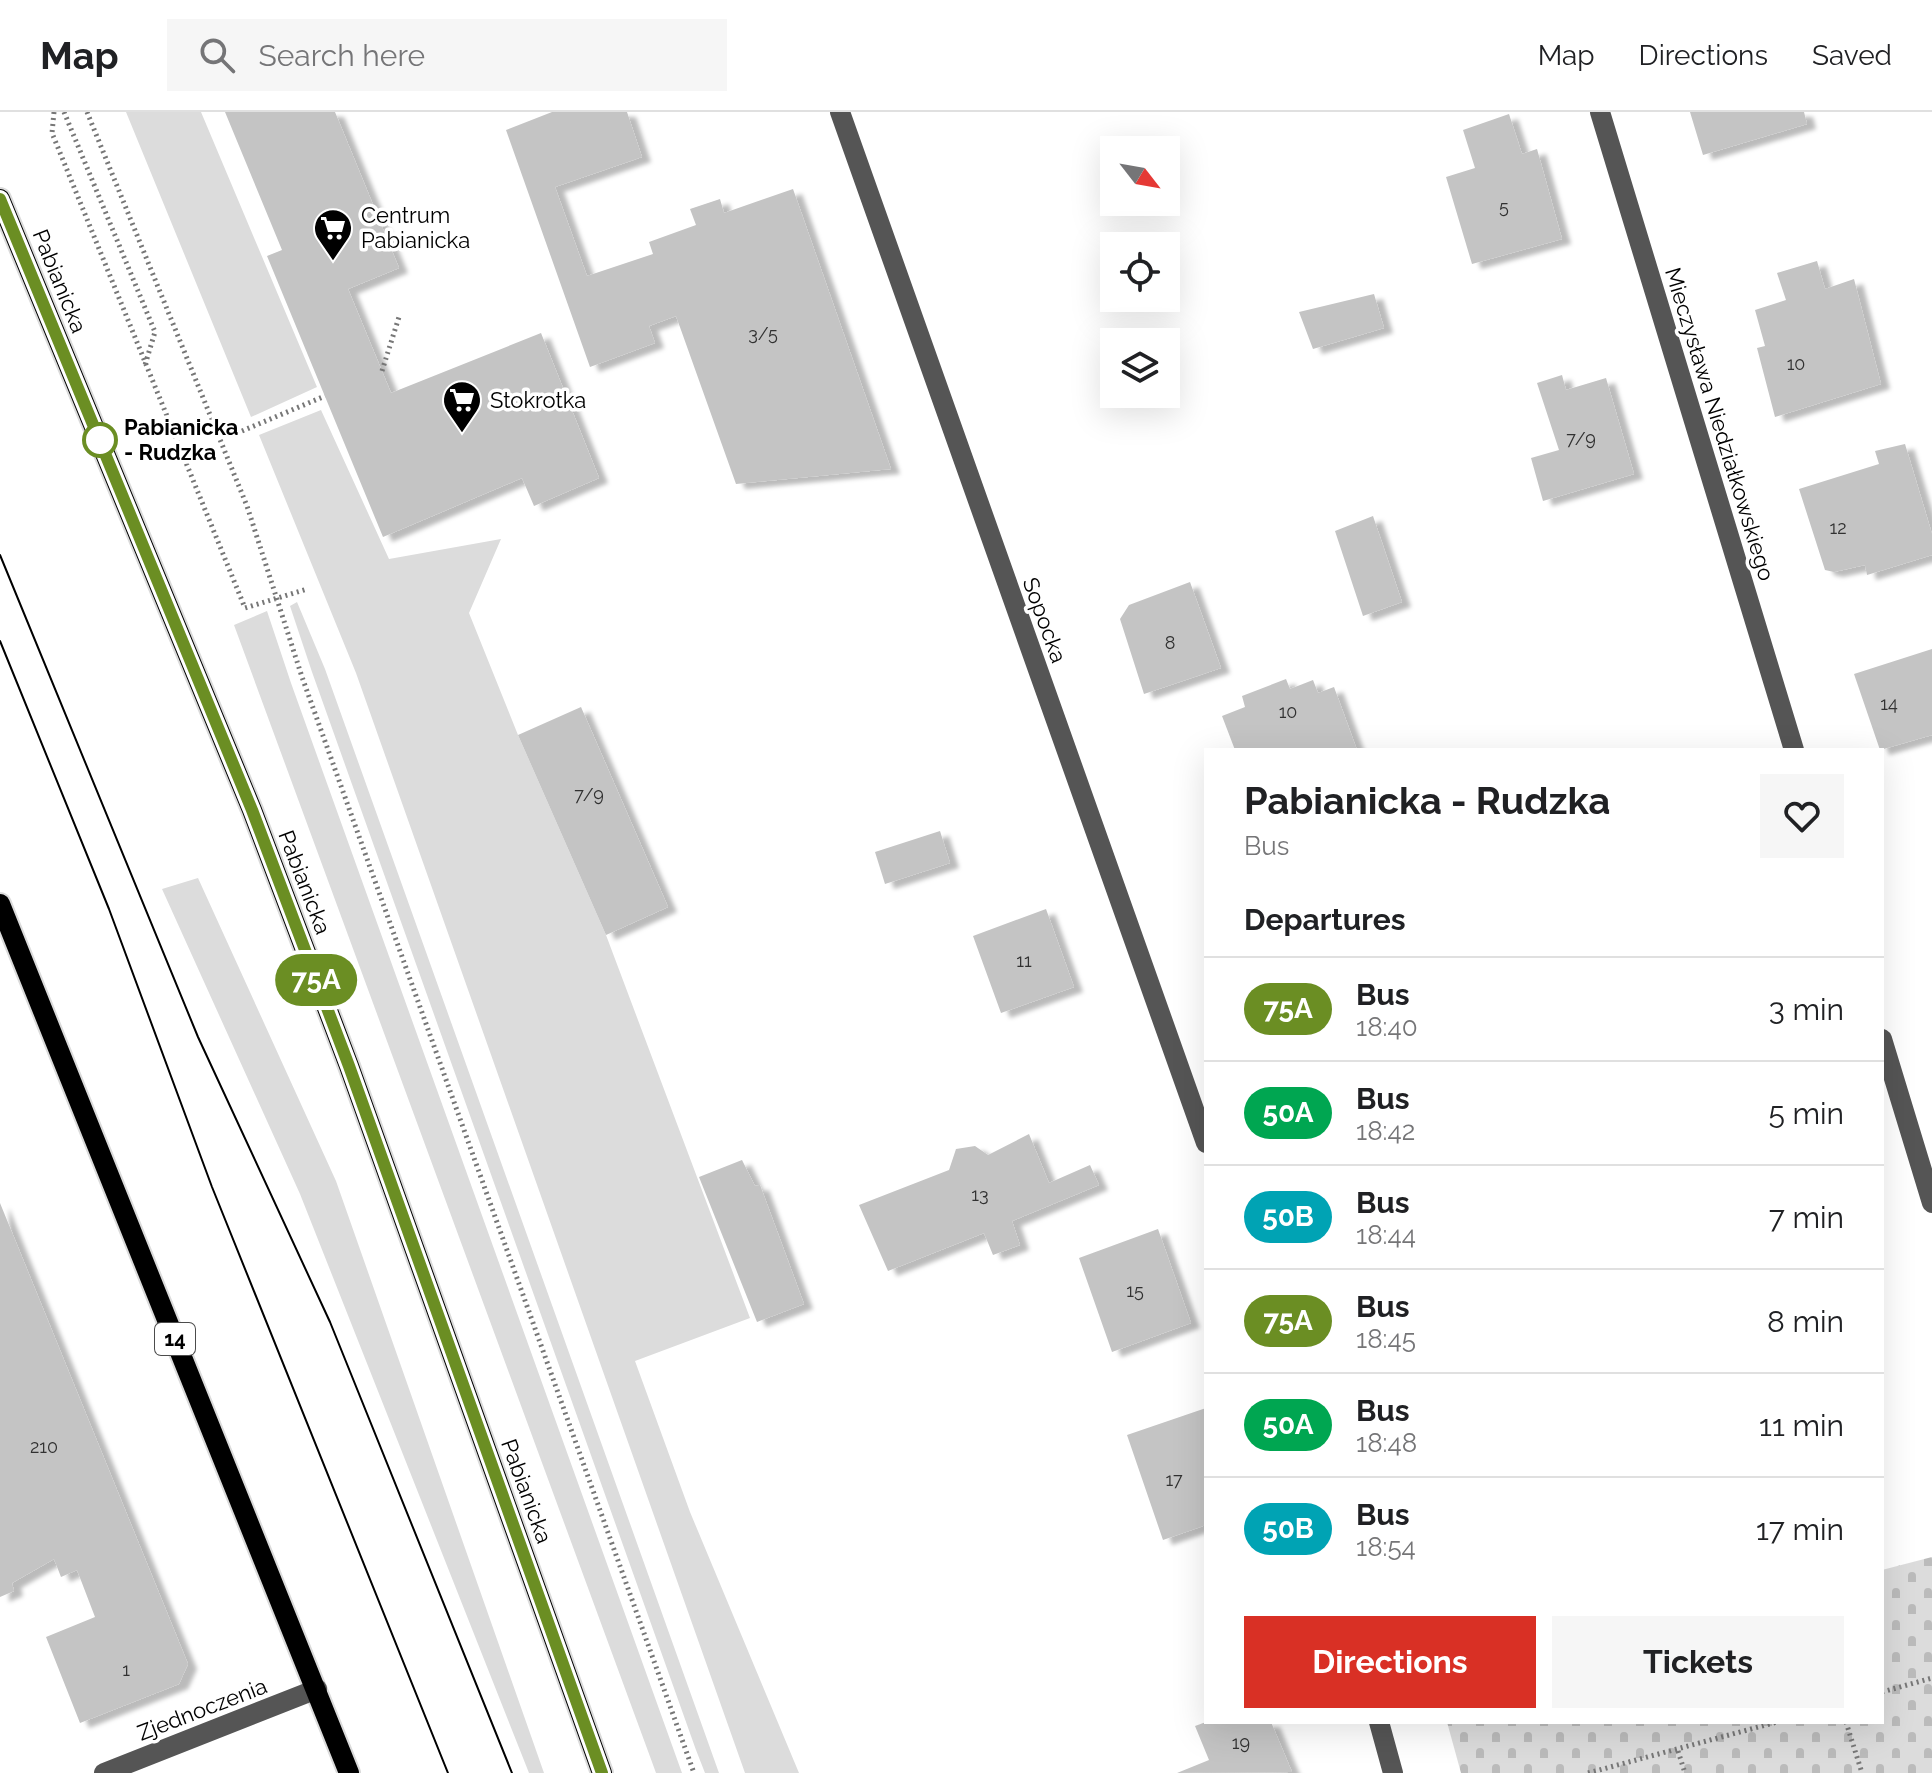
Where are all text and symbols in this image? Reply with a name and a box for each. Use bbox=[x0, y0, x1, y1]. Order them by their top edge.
search box bbox=[167, 19, 727, 91]
text: Map bbox=[40, 33, 119, 78]
icon: search bbox=[195, 33, 239, 77]
text: Search here bbox=[259, 38, 425, 73]
text: Map bbox=[1538, 39, 1595, 72]
text: Directions bbox=[1639, 39, 1768, 72]
text: Saved bbox=[1812, 39, 1892, 72]
north arrow bbox=[1100, 136, 1180, 216]
map controls bbox=[1100, 136, 1180, 408]
house number: 5 bbox=[1499, 196, 1509, 217]
place label: Centrum Pabianicka bbox=[361, 202, 470, 253]
supermarket icon: Centrum Pabianicka bbox=[312, 207, 354, 262]
street label: Pabianicka bbox=[27, 225, 93, 337]
button: locate bbox=[1100, 232, 1180, 312]
street label: Mieczysława Niedziałkowskiego bbox=[1660, 264, 1780, 584]
house number: 3/5 bbox=[748, 323, 778, 344]
button: layers bbox=[1100, 328, 1180, 408]
house number: 10 bbox=[1787, 353, 1805, 374]
supermarket icon: Stokrotka bbox=[441, 379, 483, 434]
place label: Stokrotka bbox=[490, 387, 586, 413]
place label: Pabianicka - Rudzka bbox=[124, 414, 238, 465]
marker: Pabianicka - Rudzka bbox=[83, 423, 117, 457]
house number: 7/9 bbox=[1566, 428, 1596, 449]
house number: 12 bbox=[1829, 517, 1847, 538]
street label: Sopocka bbox=[1018, 574, 1072, 666]
house number: 8 bbox=[1165, 632, 1175, 653]
house number: 14 bbox=[1880, 693, 1898, 714]
house number: 10 bbox=[1279, 701, 1297, 722]
button: heart bbox=[1760, 774, 1844, 858]
text: Pabianicka - Rudzka bbox=[1244, 778, 1610, 823]
house number: 7/9 bbox=[574, 784, 604, 805]
street label: Pabianicka bbox=[273, 826, 337, 938]
text: Bus bbox=[1244, 831, 1289, 861]
text: Departures bbox=[1244, 902, 1406, 937]
house number: 11 bbox=[1016, 950, 1032, 971]
line badge: 75A bbox=[270, 954, 362, 1006]
text: 75A bbox=[291, 963, 341, 996]
text: Bus bbox=[1356, 977, 1410, 1012]
text: 75A bbox=[1263, 992, 1313, 1025]
text: 3 min bbox=[1769, 992, 1844, 1027]
text: 18:40 bbox=[1356, 1012, 1418, 1042]
text: Bus bbox=[1356, 1081, 1410, 1116]
text: 50A bbox=[1262, 1096, 1314, 1129]
text: 5 min bbox=[1768, 1096, 1844, 1131]
text: 18:42 bbox=[1356, 1116, 1415, 1146]
house number: 13 bbox=[971, 1184, 989, 1205]
text: Bus bbox=[1356, 1185, 1410, 1220]
text: 50B bbox=[1262, 1200, 1314, 1233]
text: 7 min bbox=[1769, 1200, 1844, 1235]
text: 18:44 bbox=[1356, 1220, 1416, 1250]
house number: 15 bbox=[1126, 1280, 1144, 1301]
text: Bus bbox=[1356, 1289, 1410, 1324]
text: 75A bbox=[1263, 1304, 1313, 1337]
text: 8 min bbox=[1767, 1304, 1844, 1339]
road number: 14 bbox=[155, 1323, 195, 1355]
text: 18:45 bbox=[1356, 1324, 1416, 1354]
text: Bus bbox=[1356, 1393, 1410, 1428]
text: 50A bbox=[1262, 1408, 1314, 1441]
text: 11 min bbox=[1759, 1408, 1844, 1443]
text: 18:48 bbox=[1356, 1428, 1417, 1458]
street label: Pabianicka bbox=[496, 1435, 558, 1547]
house number: 210 bbox=[30, 1436, 58, 1457]
house number: 17 bbox=[1165, 1469, 1183, 1490]
text: Bus bbox=[1356, 1497, 1410, 1532]
text: 50B bbox=[1262, 1512, 1314, 1545]
text: 17 min bbox=[1756, 1512, 1844, 1547]
text: 18:54 bbox=[1356, 1532, 1416, 1562]
button: Directions bbox=[1244, 1616, 1536, 1708]
button: Tickets bbox=[1552, 1616, 1844, 1708]
house number: 1 bbox=[122, 1659, 130, 1680]
street label: Zjednoczenia bbox=[134, 1672, 270, 1746]
house number: 19 bbox=[1232, 1732, 1250, 1753]

